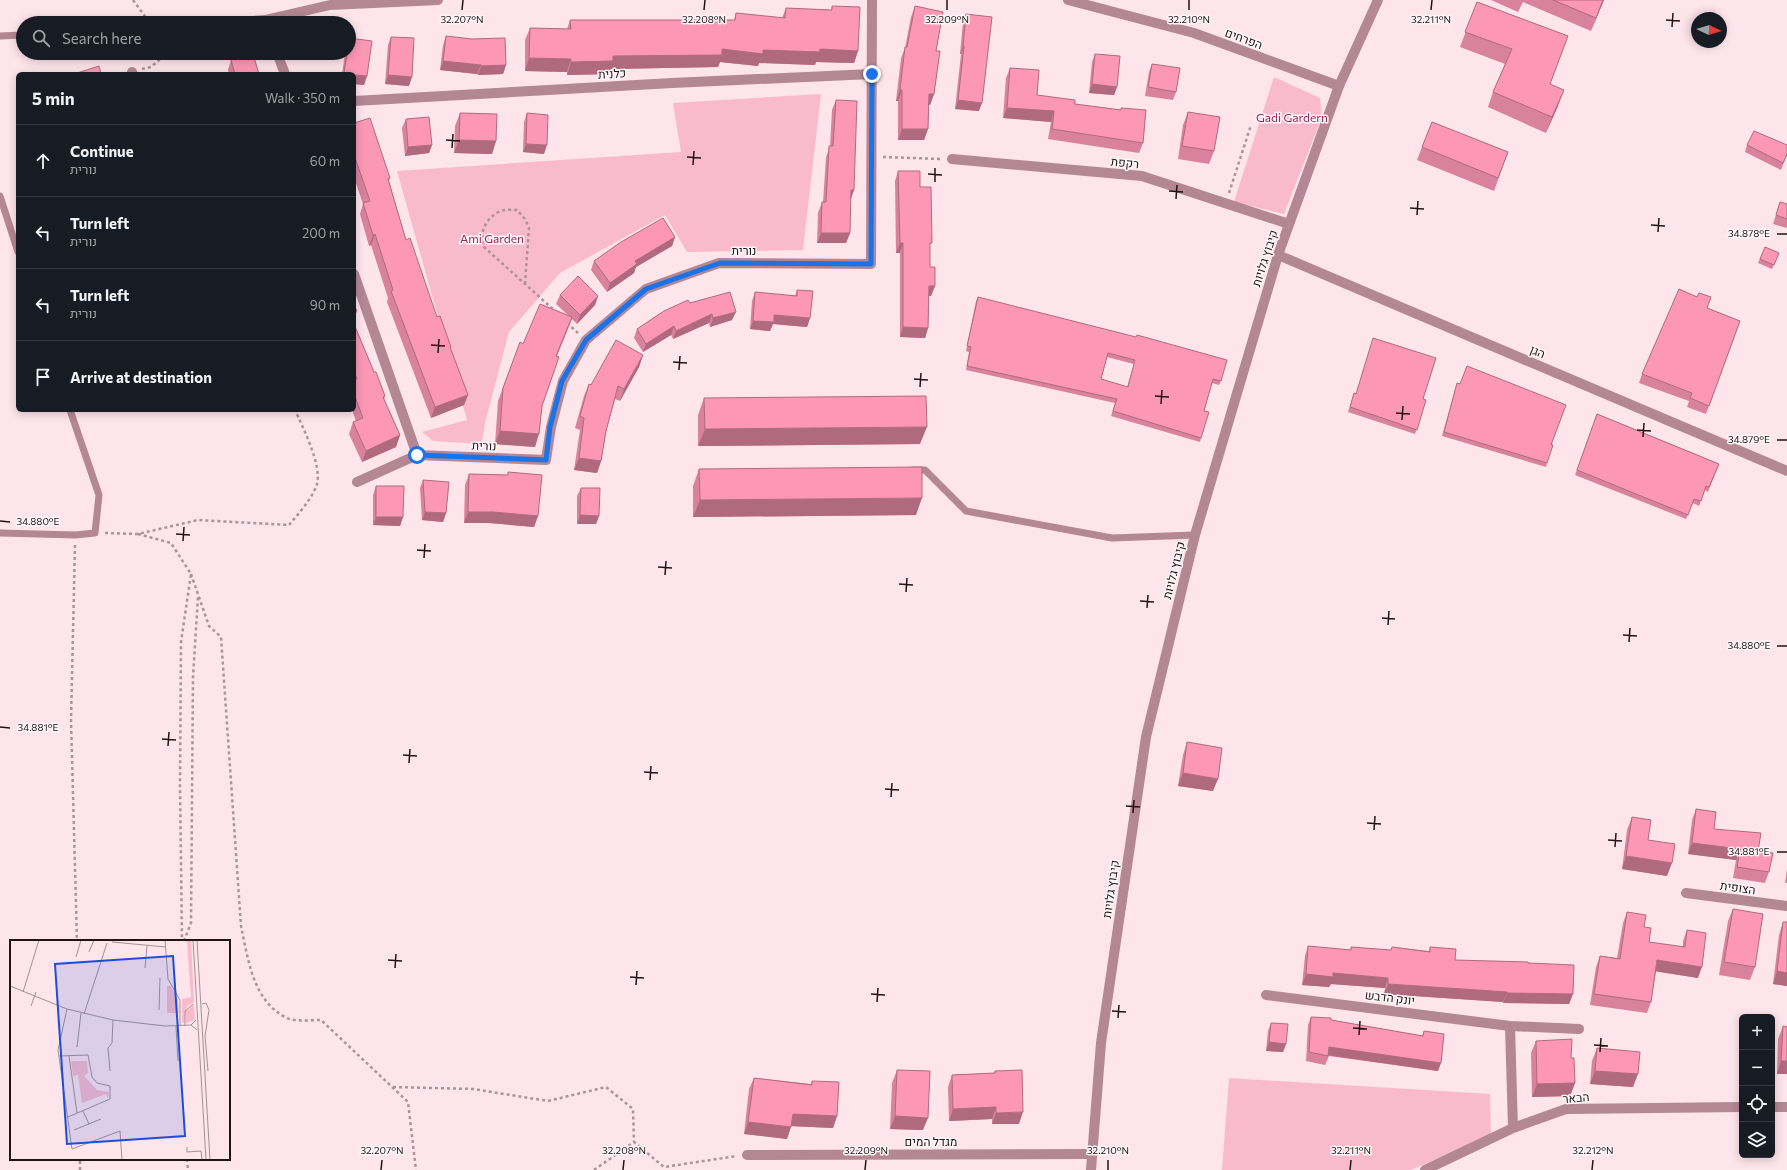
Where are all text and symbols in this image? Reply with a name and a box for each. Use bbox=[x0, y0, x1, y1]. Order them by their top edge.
north arrow bbox=[1691, 12, 1727, 48]
text: 32.207°N bbox=[440, 13, 484, 25]
text: 32.208°N bbox=[682, 13, 726, 25]
text: 32.209°N bbox=[925, 13, 969, 25]
text: 32.210°N bbox=[1168, 13, 1210, 25]
text: 32.211°N bbox=[1411, 13, 1451, 25]
search box bbox=[16, 16, 356, 60]
street label: הפרחים bbox=[1223, 25, 1265, 51]
icon: search bbox=[30, 27, 52, 49]
text: Search here bbox=[62, 29, 141, 47]
street label: כלנית bbox=[598, 65, 626, 81]
route end bbox=[863, 65, 881, 83]
text: 5 min bbox=[32, 88, 75, 109]
text: Walk · 350 m bbox=[265, 90, 340, 106]
park label: Gadi Gardern bbox=[1256, 110, 1328, 124]
text: Continue bbox=[70, 142, 134, 160]
icon: ahead bbox=[32, 150, 54, 172]
text: 60 m bbox=[310, 153, 340, 169]
street label: רקפת bbox=[1110, 154, 1140, 170]
text: נורית bbox=[70, 161, 97, 177]
text: Turn left bbox=[70, 214, 129, 232]
icon: left bbox=[32, 222, 54, 244]
text: 200 m bbox=[302, 225, 340, 241]
text: 34.878°E bbox=[1728, 227, 1770, 239]
street label: קיבוץ גלויות bbox=[1248, 228, 1280, 288]
park label: Ami Garden bbox=[460, 231, 524, 245]
text: נורית bbox=[70, 233, 97, 249]
street label: נורית bbox=[732, 243, 756, 257]
text: Turn left bbox=[70, 286, 129, 304]
icon: left bbox=[32, 294, 54, 316]
text: 90 m bbox=[310, 297, 340, 313]
text: נורית bbox=[70, 305, 97, 321]
street label: הגן bbox=[1528, 342, 1548, 360]
icon: arrive bbox=[32, 366, 54, 388]
text: Arrive at destination bbox=[70, 368, 212, 386]
text: 34.879°E bbox=[1728, 433, 1770, 445]
street label: נורית bbox=[471, 438, 497, 452]
route start bbox=[408, 446, 426, 464]
text: 34.880°E bbox=[16, 515, 60, 527]
street label: קיבוץ גלויות bbox=[1159, 540, 1187, 600]
text: 34.880°E bbox=[1727, 639, 1771, 651]
text: 34.881°E bbox=[18, 721, 59, 733]
text: 34.881°E bbox=[1729, 845, 1770, 857]
street label: קיבוץ גלויות bbox=[1099, 859, 1121, 919]
street label: הצופית bbox=[1719, 878, 1757, 896]
inset map bbox=[10, 940, 230, 1160]
street label: יונק הדבש bbox=[1364, 987, 1416, 1007]
map controls bbox=[1739, 1014, 1775, 1158]
button: + bbox=[1739, 1014, 1775, 1050]
button: − bbox=[1739, 1050, 1775, 1086]
button: locate bbox=[1739, 1086, 1775, 1122]
street label: הבאר bbox=[1562, 1089, 1590, 1105]
button: layers bbox=[1739, 1122, 1775, 1158]
street label: מגדל המים bbox=[905, 1134, 957, 1148]
text: 32.207°N bbox=[360, 1144, 404, 1156]
text: 32.208°N bbox=[602, 1144, 646, 1156]
text: 32.209°N bbox=[844, 1144, 888, 1156]
text: 32.210°N bbox=[1087, 1144, 1129, 1156]
text: 32.211°N bbox=[1331, 1144, 1371, 1156]
text: 32.212°N bbox=[1572, 1144, 1614, 1156]

